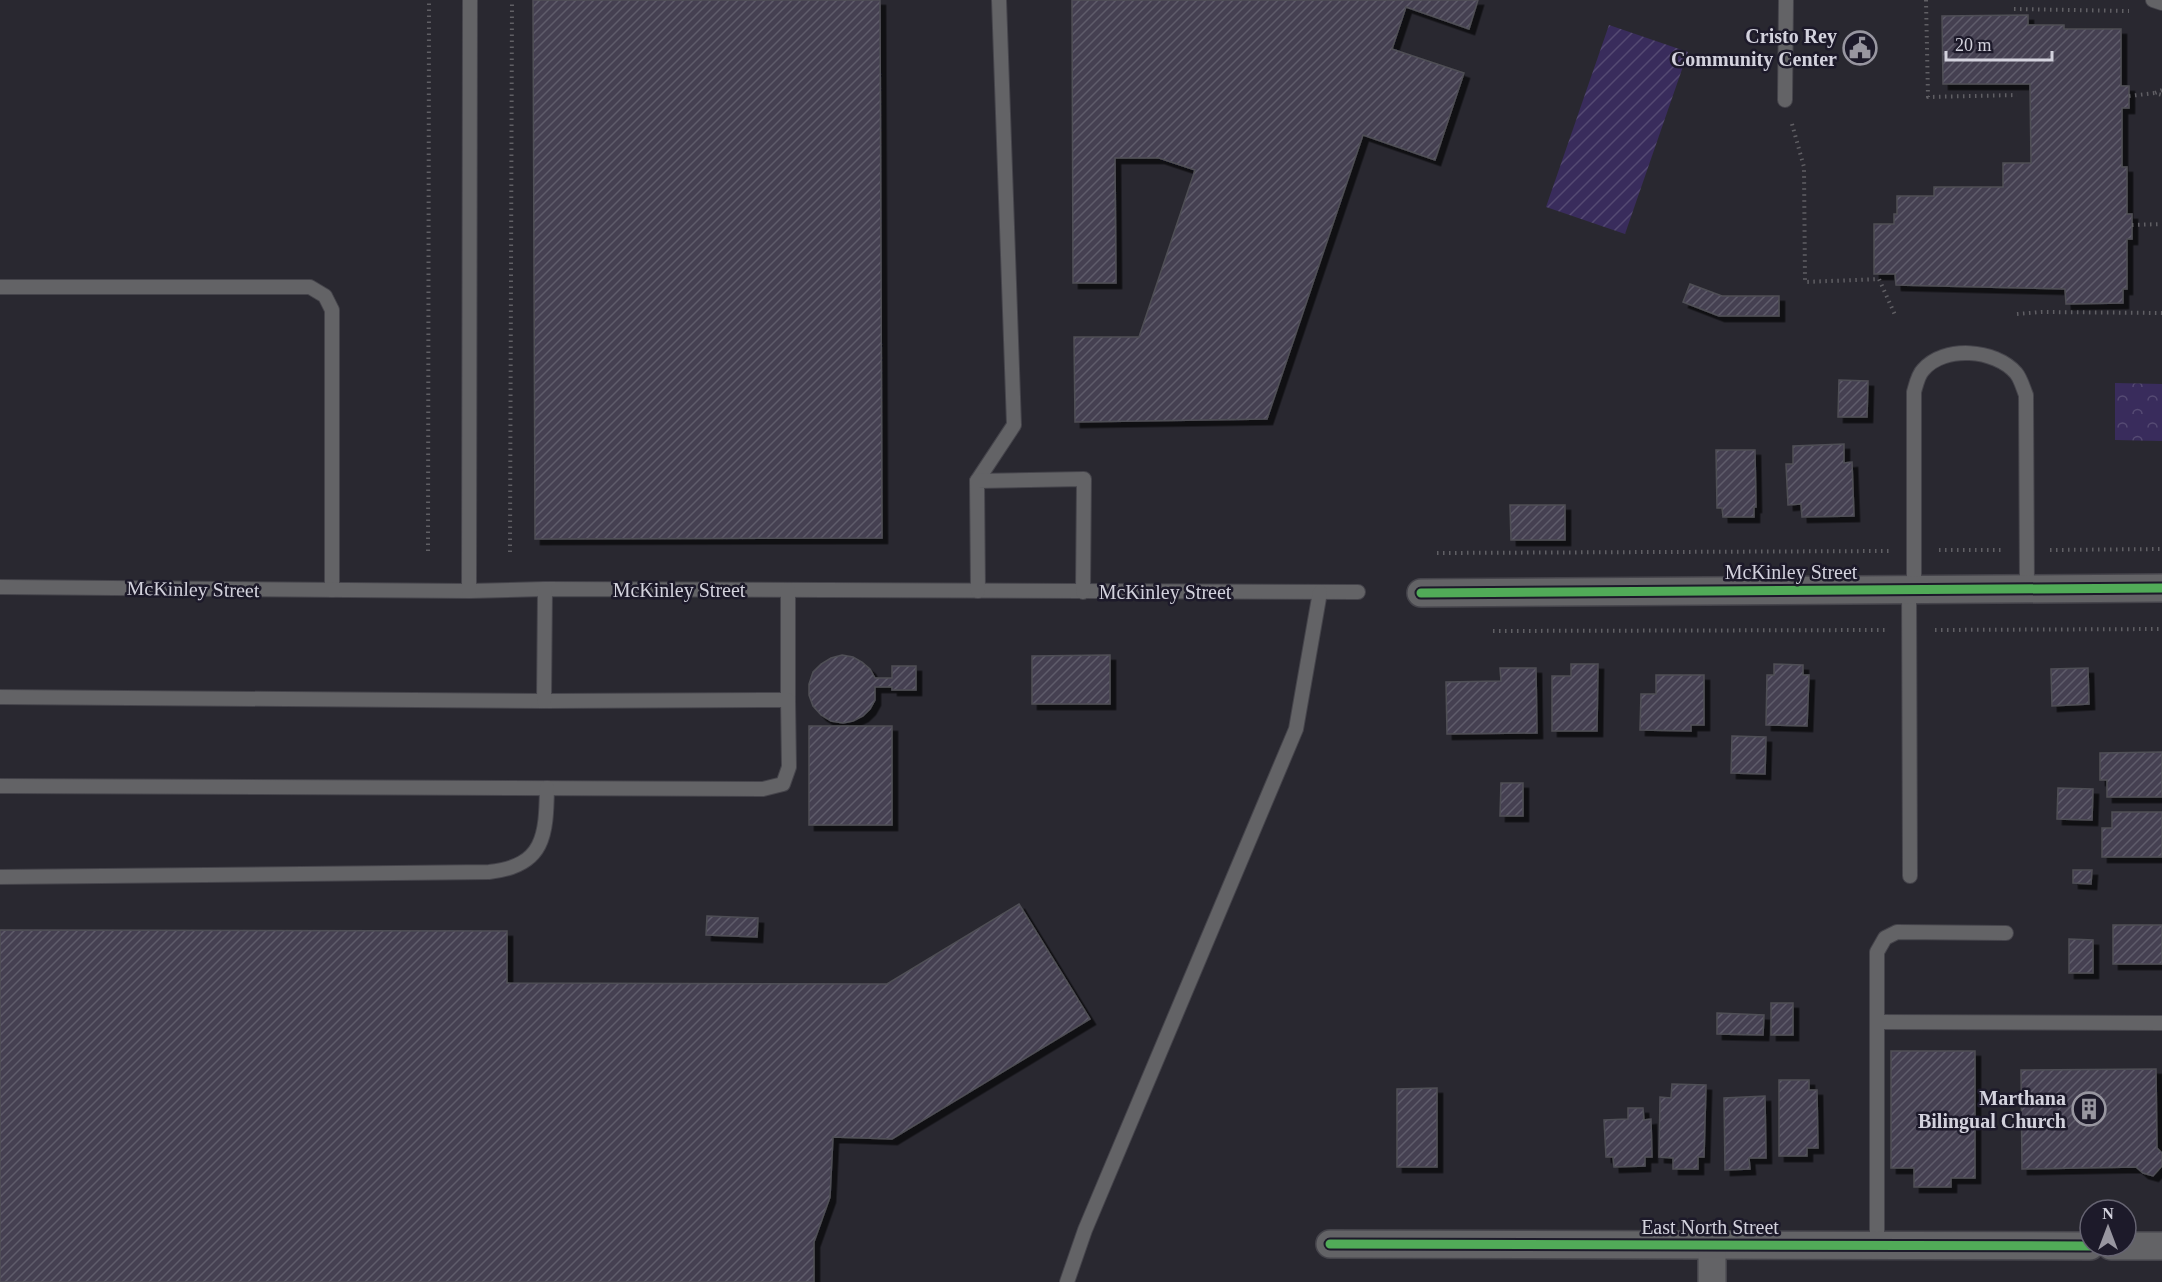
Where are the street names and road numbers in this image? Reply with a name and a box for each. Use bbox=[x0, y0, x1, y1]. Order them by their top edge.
street label: McKinley Street bbox=[1725, 561, 1858, 584]
street label: McKinley Street bbox=[126, 577, 260, 602]
street label: McKinley Street bbox=[613, 579, 746, 602]
street label: McKinley Street bbox=[1099, 581, 1232, 604]
street label: East North Street bbox=[1641, 1216, 1779, 1238]

